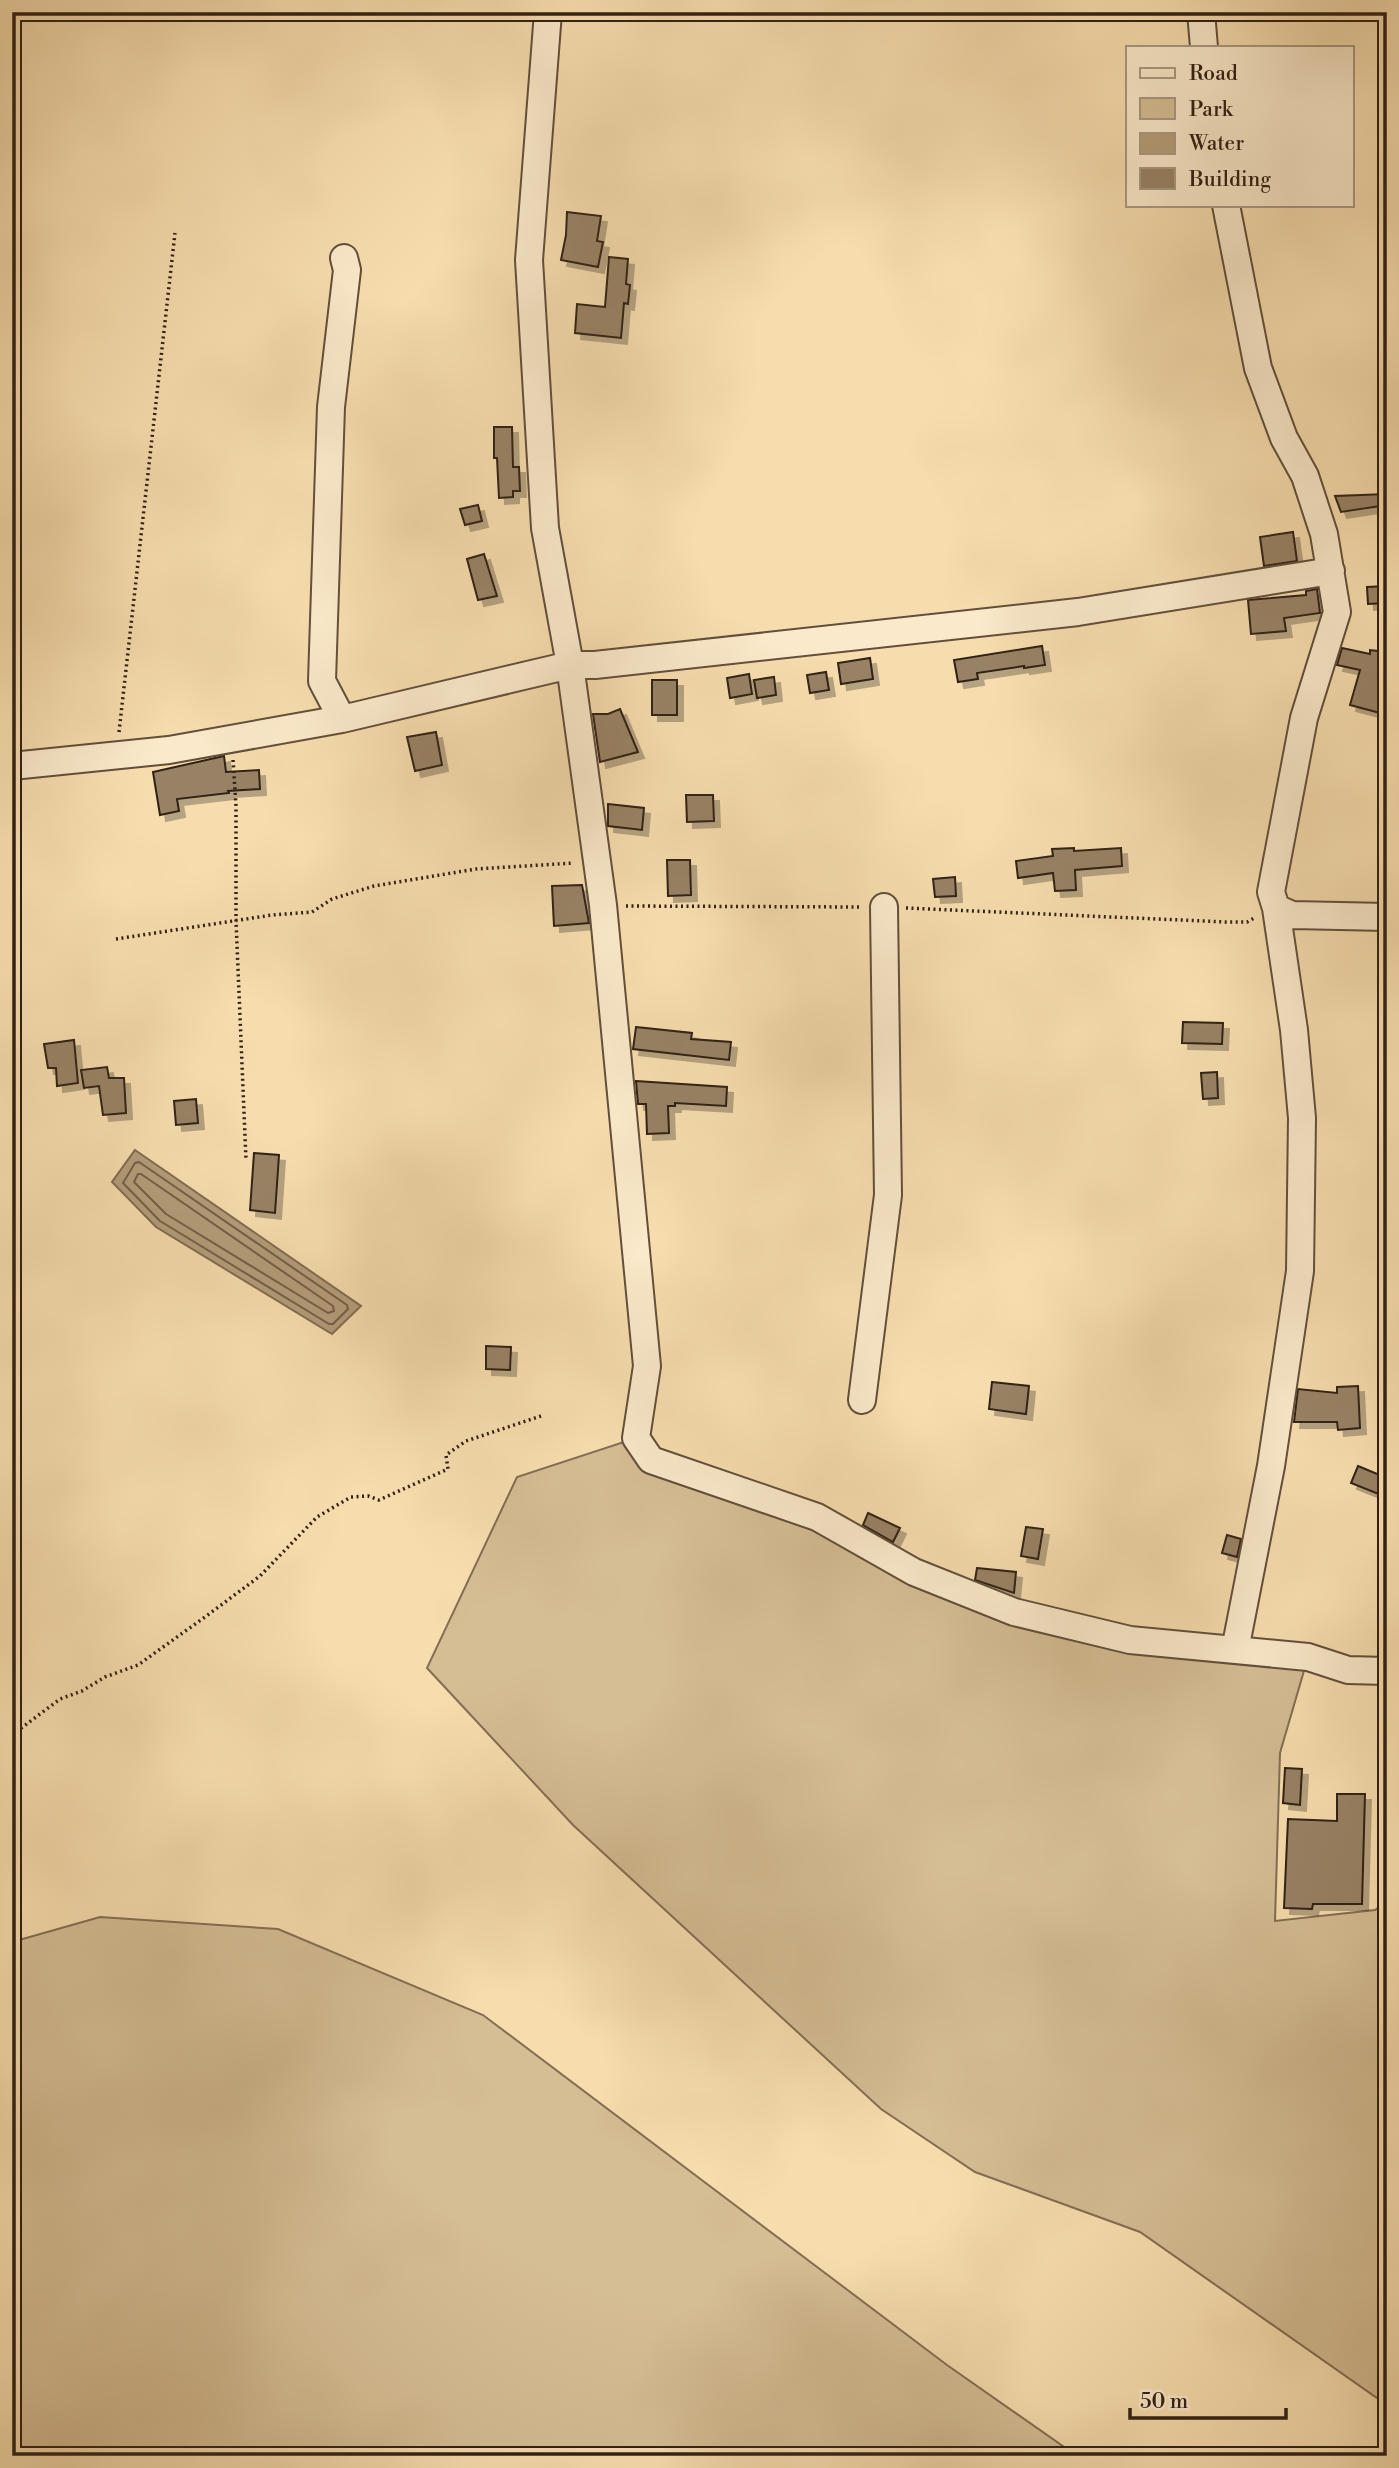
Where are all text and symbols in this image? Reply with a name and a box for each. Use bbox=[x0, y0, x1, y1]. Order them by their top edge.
legend bbox=[1126, 46, 1354, 206]
text: Road bbox=[1189, 61, 1238, 87]
text: Park bbox=[1189, 97, 1234, 123]
text: Water bbox=[1188, 131, 1244, 157]
text: Building bbox=[1188, 167, 1271, 193]
scale bar bbox=[1130, 2377, 1285, 2421]
text: 50 m bbox=[1140, 2389, 1188, 2415]

